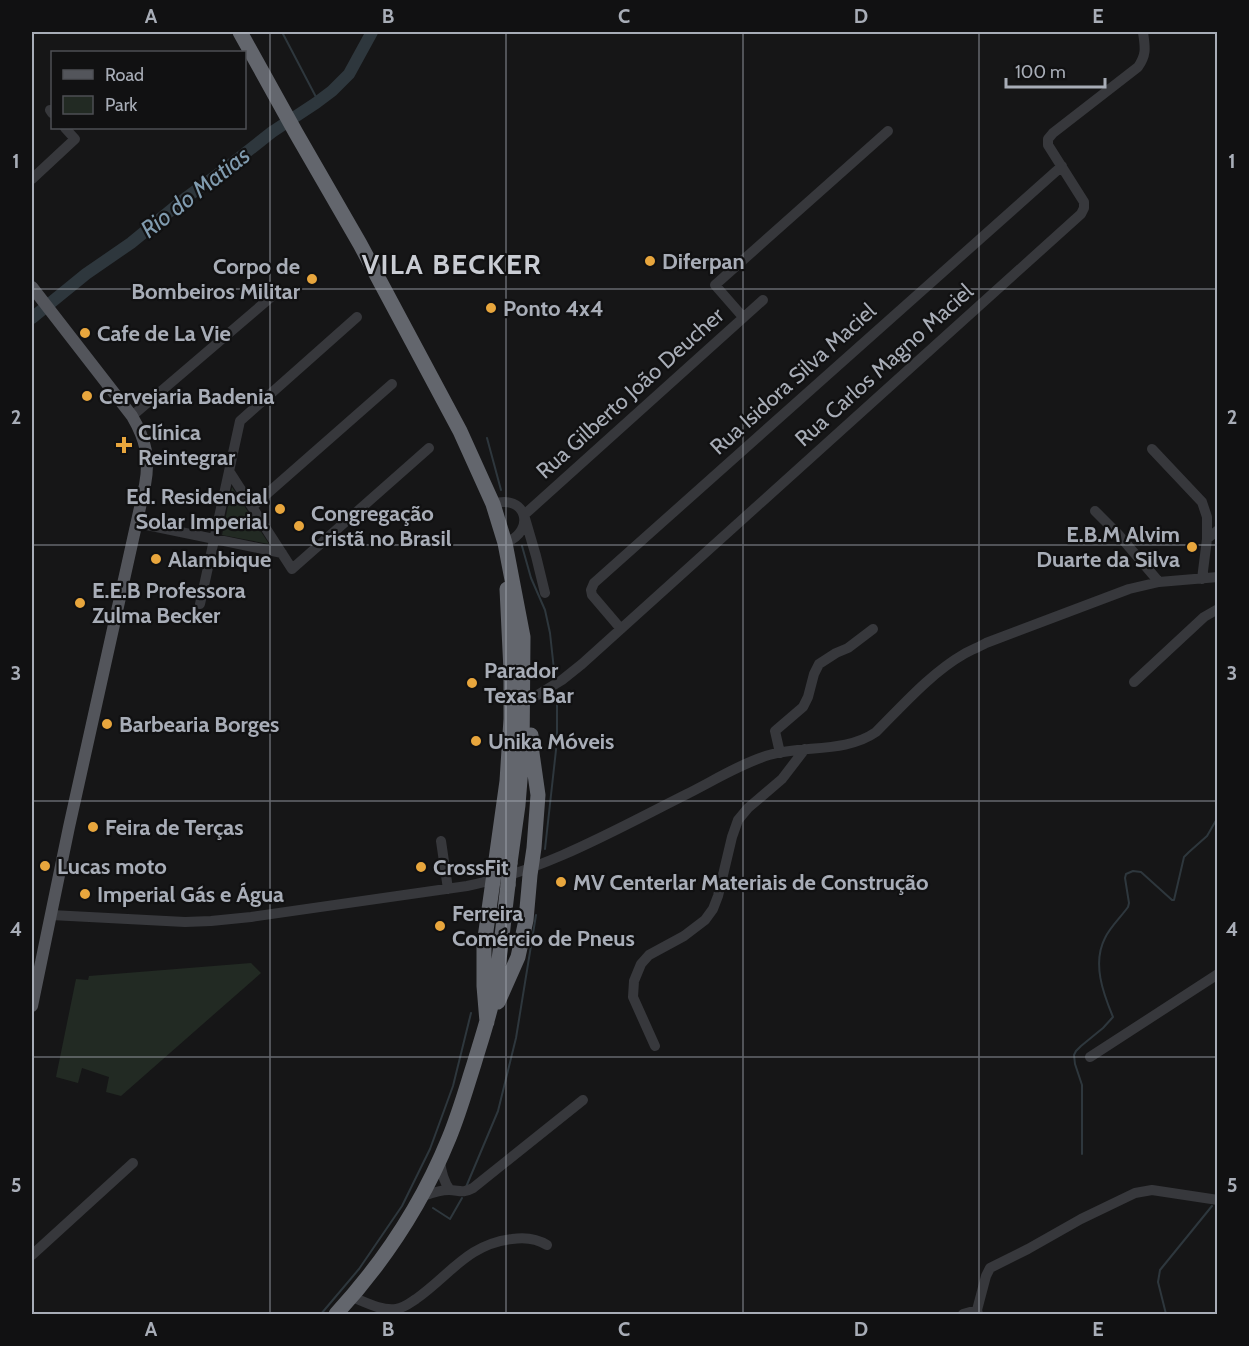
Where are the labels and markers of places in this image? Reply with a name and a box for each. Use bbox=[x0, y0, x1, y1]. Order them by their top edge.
place label: Diferpan bbox=[662, 248, 745, 275]
place label: Corpo de Bombeiros Militar bbox=[131, 253, 301, 305]
marker: Diferpan bbox=[643, 254, 657, 268]
marker: Corpo de Bombeiros Militar bbox=[305, 272, 319, 286]
place label: Ponto 4x4 bbox=[503, 295, 604, 322]
marker: Ponto 4x4 bbox=[484, 301, 498, 315]
place label: Cafe de La Vie bbox=[97, 320, 231, 347]
marker: Cafe de La Vie bbox=[78, 326, 92, 340]
place label: Cervejaria Badenia bbox=[99, 383, 275, 410]
marker: Cervejaria Badenia bbox=[80, 389, 94, 403]
place label: Clínica Reintegrar bbox=[138, 419, 236, 471]
marker: Clínica Reintegrar bbox=[115, 436, 133, 454]
place label: Ed. Residencial Solar Imperial bbox=[126, 483, 268, 535]
place label: Congregação Cristã no Brasil bbox=[311, 500, 452, 552]
marker: Ed. Residencial Solar Imperial bbox=[273, 502, 287, 516]
marker: Congregação Cristã no Brasil bbox=[292, 519, 306, 533]
place label: E.B.M Alvim Duarte da Silva bbox=[1036, 521, 1180, 573]
marker: E.B.M Alvim Duarte da Silva bbox=[1185, 540, 1199, 554]
place label: Alambique bbox=[168, 546, 271, 573]
marker: Alambique bbox=[149, 552, 163, 566]
place label: E.E.B Professora Zulma Becker bbox=[92, 577, 246, 629]
marker: E.E.B Professora Zulma Becker bbox=[73, 596, 87, 610]
place label: Parador Texas Bar bbox=[484, 657, 575, 709]
marker: Parador Texas Bar bbox=[465, 676, 479, 690]
place label: Barbearia Borges bbox=[119, 711, 279, 738]
marker: Barbearia Borges bbox=[100, 717, 114, 731]
place label: Unika Móveis bbox=[488, 728, 614, 755]
marker: Unika Móveis bbox=[469, 734, 483, 748]
place label: Feira de Terças bbox=[105, 814, 244, 841]
marker: Feira de Terças bbox=[86, 820, 100, 834]
place label: Lucas moto bbox=[57, 853, 167, 880]
place label: CrossFit bbox=[433, 854, 509, 881]
marker: Lucas moto bbox=[38, 859, 52, 873]
marker: CrossFit bbox=[414, 860, 428, 874]
place label: MV Centerlar Materiais de Construção bbox=[573, 869, 928, 896]
marker: MV Centerlar Materiais de Construção bbox=[554, 875, 568, 889]
place label: Imperial Gás e Água bbox=[97, 881, 284, 908]
marker: Imperial Gás e Água bbox=[78, 887, 92, 901]
place label: Ferreira Comércio de Pneus bbox=[452, 900, 635, 952]
marker: Ferreira Comércio de Pneus bbox=[433, 919, 447, 933]

